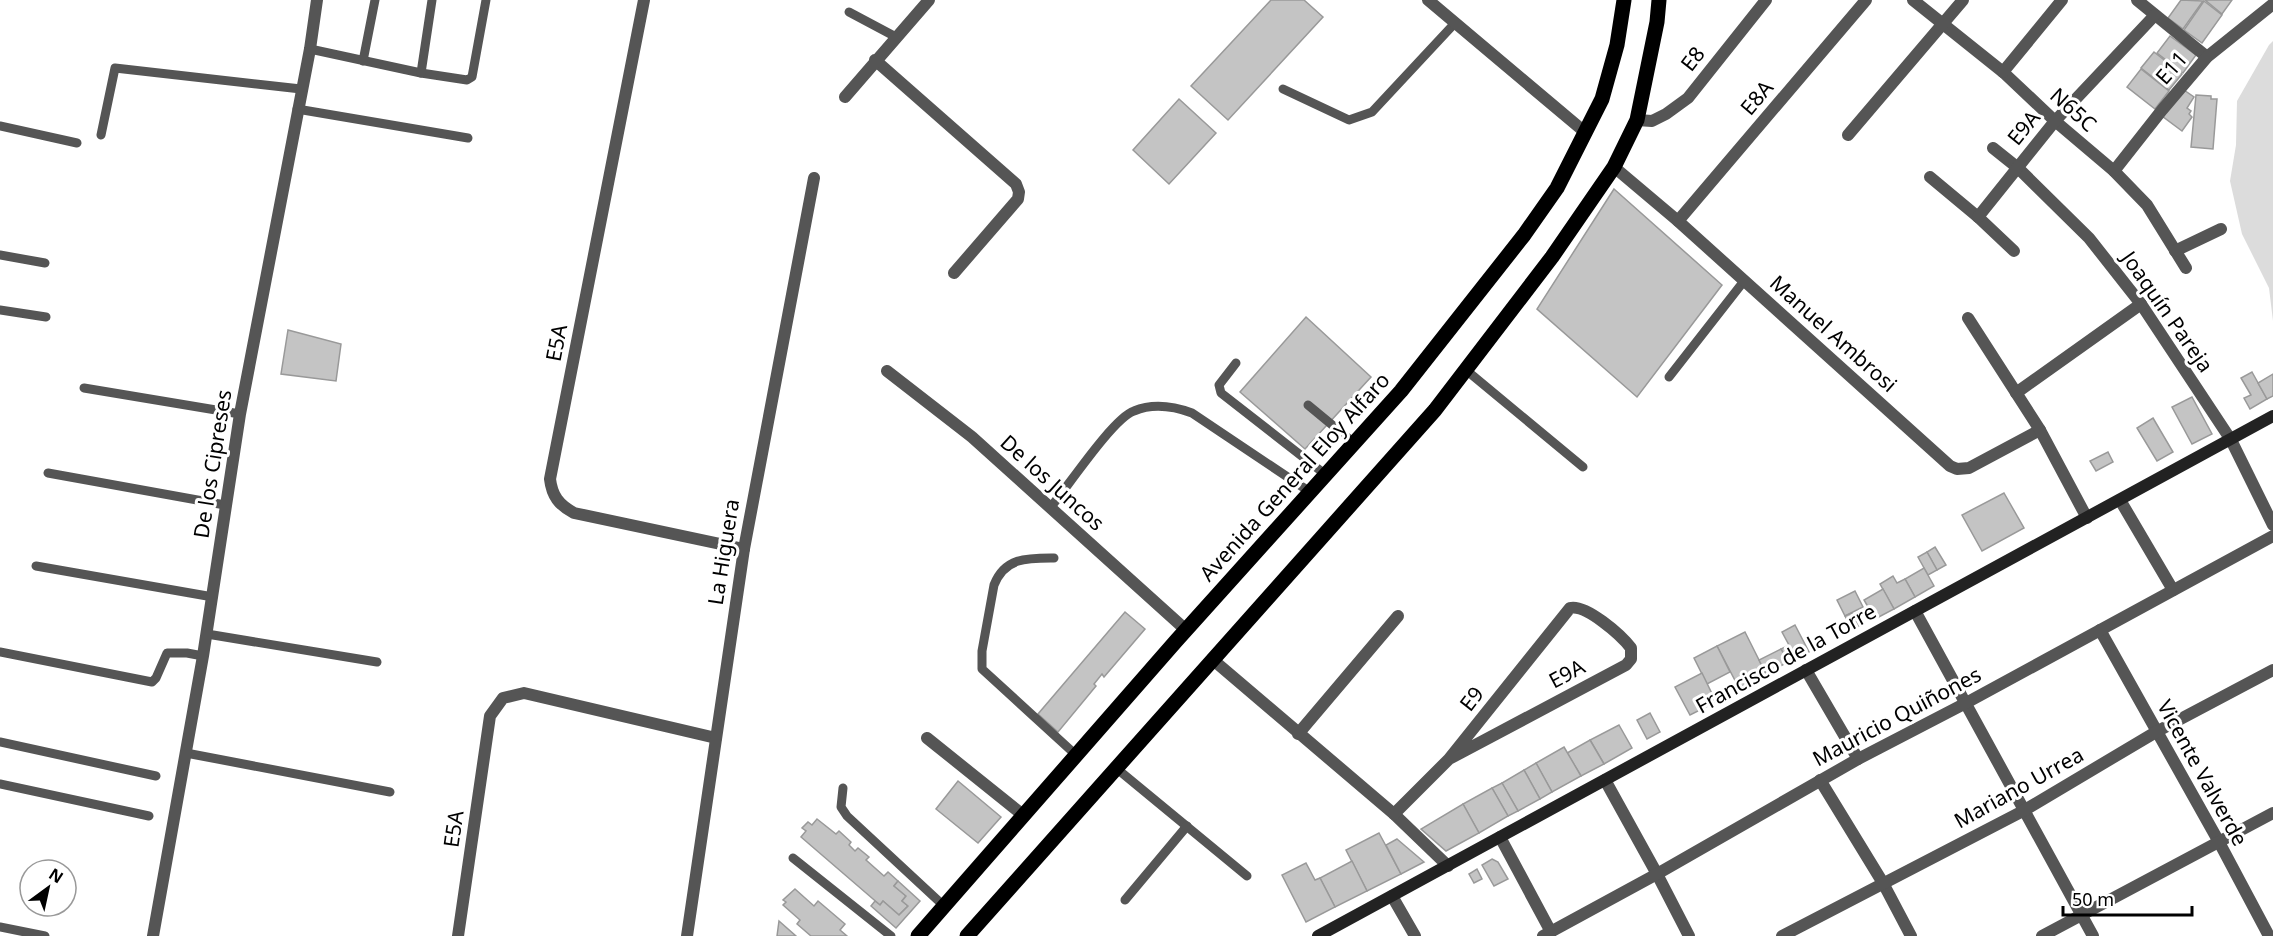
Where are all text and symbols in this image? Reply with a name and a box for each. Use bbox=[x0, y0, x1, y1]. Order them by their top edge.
street label: E8 bbox=[1674, 40, 1711, 76]
street label: E11 bbox=[2149, 45, 2194, 90]
street label: E8A bbox=[1734, 74, 1779, 121]
street label: N65C bbox=[2045, 81, 2103, 137]
street label: E9A bbox=[2001, 104, 2046, 151]
street label: Joaquín Pareja bbox=[2115, 244, 2220, 378]
street label: Manuel Ambrosi bbox=[1764, 269, 1903, 398]
street label: E5A bbox=[539, 321, 573, 364]
street label: Avenida General Eloy Alfaro bbox=[1193, 366, 1396, 587]
street label: De los Cipreses bbox=[186, 388, 238, 540]
street label: De los Juncos bbox=[995, 428, 1111, 536]
street label: La Higuera bbox=[701, 497, 745, 607]
street label: Francisco de la Torre bbox=[1690, 597, 1881, 719]
street label: E9A bbox=[1544, 652, 1590, 694]
street label: Mauricio Quiñones bbox=[1807, 660, 1986, 772]
street label: E9 bbox=[1453, 680, 1490, 716]
street label: Vicente Valverde bbox=[2151, 695, 2255, 850]
street label: Mariano Urrea bbox=[1949, 740, 2088, 834]
street label: E5A bbox=[437, 808, 470, 849]
north arrow bbox=[18, 858, 78, 918]
text: N bbox=[45, 863, 68, 888]
scale bar bbox=[2063, 879, 2192, 917]
text: 50 m bbox=[2072, 887, 2114, 911]

